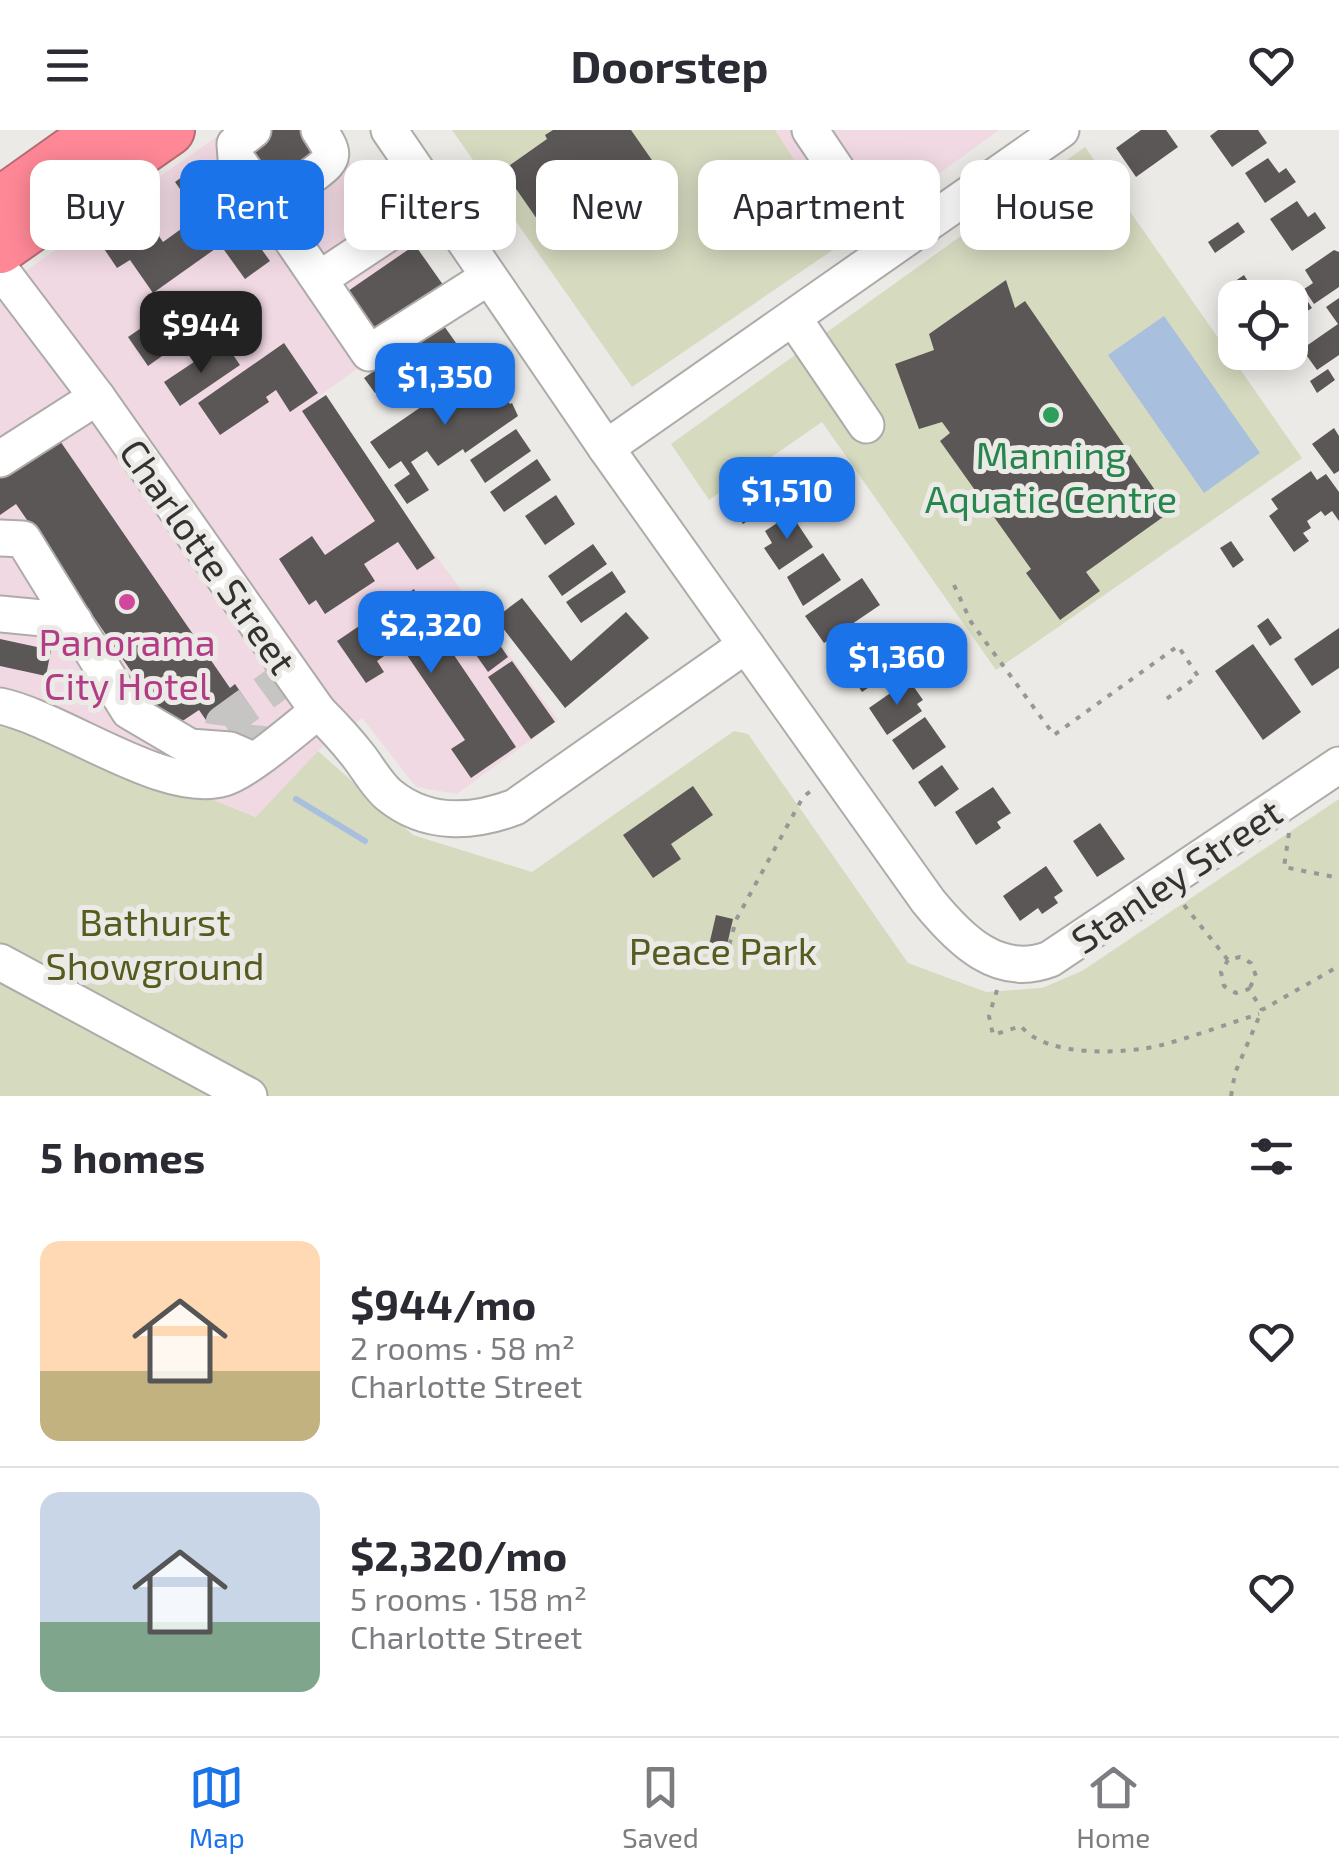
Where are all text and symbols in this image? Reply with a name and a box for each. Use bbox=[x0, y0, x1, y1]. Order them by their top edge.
icon: menu bbox=[40, 38, 95, 93]
text: Doorstep bbox=[571, 38, 768, 92]
icon: heart bbox=[1244, 38, 1299, 93]
chip: Buy bbox=[30, 160, 160, 250]
chip: Rent bbox=[180, 160, 324, 250]
chip: Filters bbox=[344, 160, 516, 250]
chip: New bbox=[536, 160, 678, 250]
chip: Apartment bbox=[698, 160, 940, 250]
chip: House bbox=[960, 160, 1130, 250]
map controls bbox=[1218, 280, 1308, 370]
button: locate bbox=[1218, 280, 1308, 370]
pin: $944 bbox=[142, 291, 260, 376]
text: $944 bbox=[162, 304, 240, 342]
pin: $1,350 bbox=[364, 343, 526, 428]
text: $1,350 bbox=[397, 356, 493, 394]
marker: Manning Aquatic Centre bbox=[1040, 404, 1062, 426]
street label: Charlotte Street bbox=[111, 430, 307, 682]
place label: Manning Aquatic Centre bbox=[925, 431, 1177, 521]
pin: $1,510 bbox=[706, 457, 868, 542]
text: $1,510 bbox=[741, 470, 833, 508]
marker: Panorama City Hotel bbox=[116, 591, 138, 613]
pin: $2,320 bbox=[350, 591, 512, 676]
text: $2,320 bbox=[380, 604, 482, 642]
place label: Panorama City Hotel bbox=[38, 618, 216, 708]
pin: $1,360 bbox=[816, 623, 978, 708]
text: $1,360 bbox=[848, 636, 946, 674]
street label: Stanley Street bbox=[1062, 788, 1290, 962]
park label: Bathurst Showground bbox=[45, 898, 265, 988]
park label: Peace Park bbox=[629, 927, 817, 973]
icon: filters bbox=[1244, 1129, 1299, 1184]
text: 5 homes bbox=[40, 1131, 205, 1181]
text: $944/mo bbox=[350, 1278, 536, 1328]
icon: home bbox=[120, 1281, 240, 1401]
icon: heart bbox=[1244, 1314, 1299, 1369]
text: 2 rooms · 58 m² bbox=[350, 1328, 575, 1366]
text: Charlotte Street bbox=[350, 1366, 583, 1404]
text: $2,320/mo bbox=[350, 1529, 567, 1579]
icon: home bbox=[120, 1532, 240, 1652]
icon: heart bbox=[1244, 1565, 1299, 1620]
text: 5 rooms · 158 m² bbox=[350, 1579, 587, 1617]
text: Charlotte Street bbox=[350, 1617, 583, 1655]
tab: Map bbox=[189, 1760, 245, 1854]
tab: Saved bbox=[622, 1760, 699, 1854]
tab: Home bbox=[1076, 1760, 1150, 1854]

